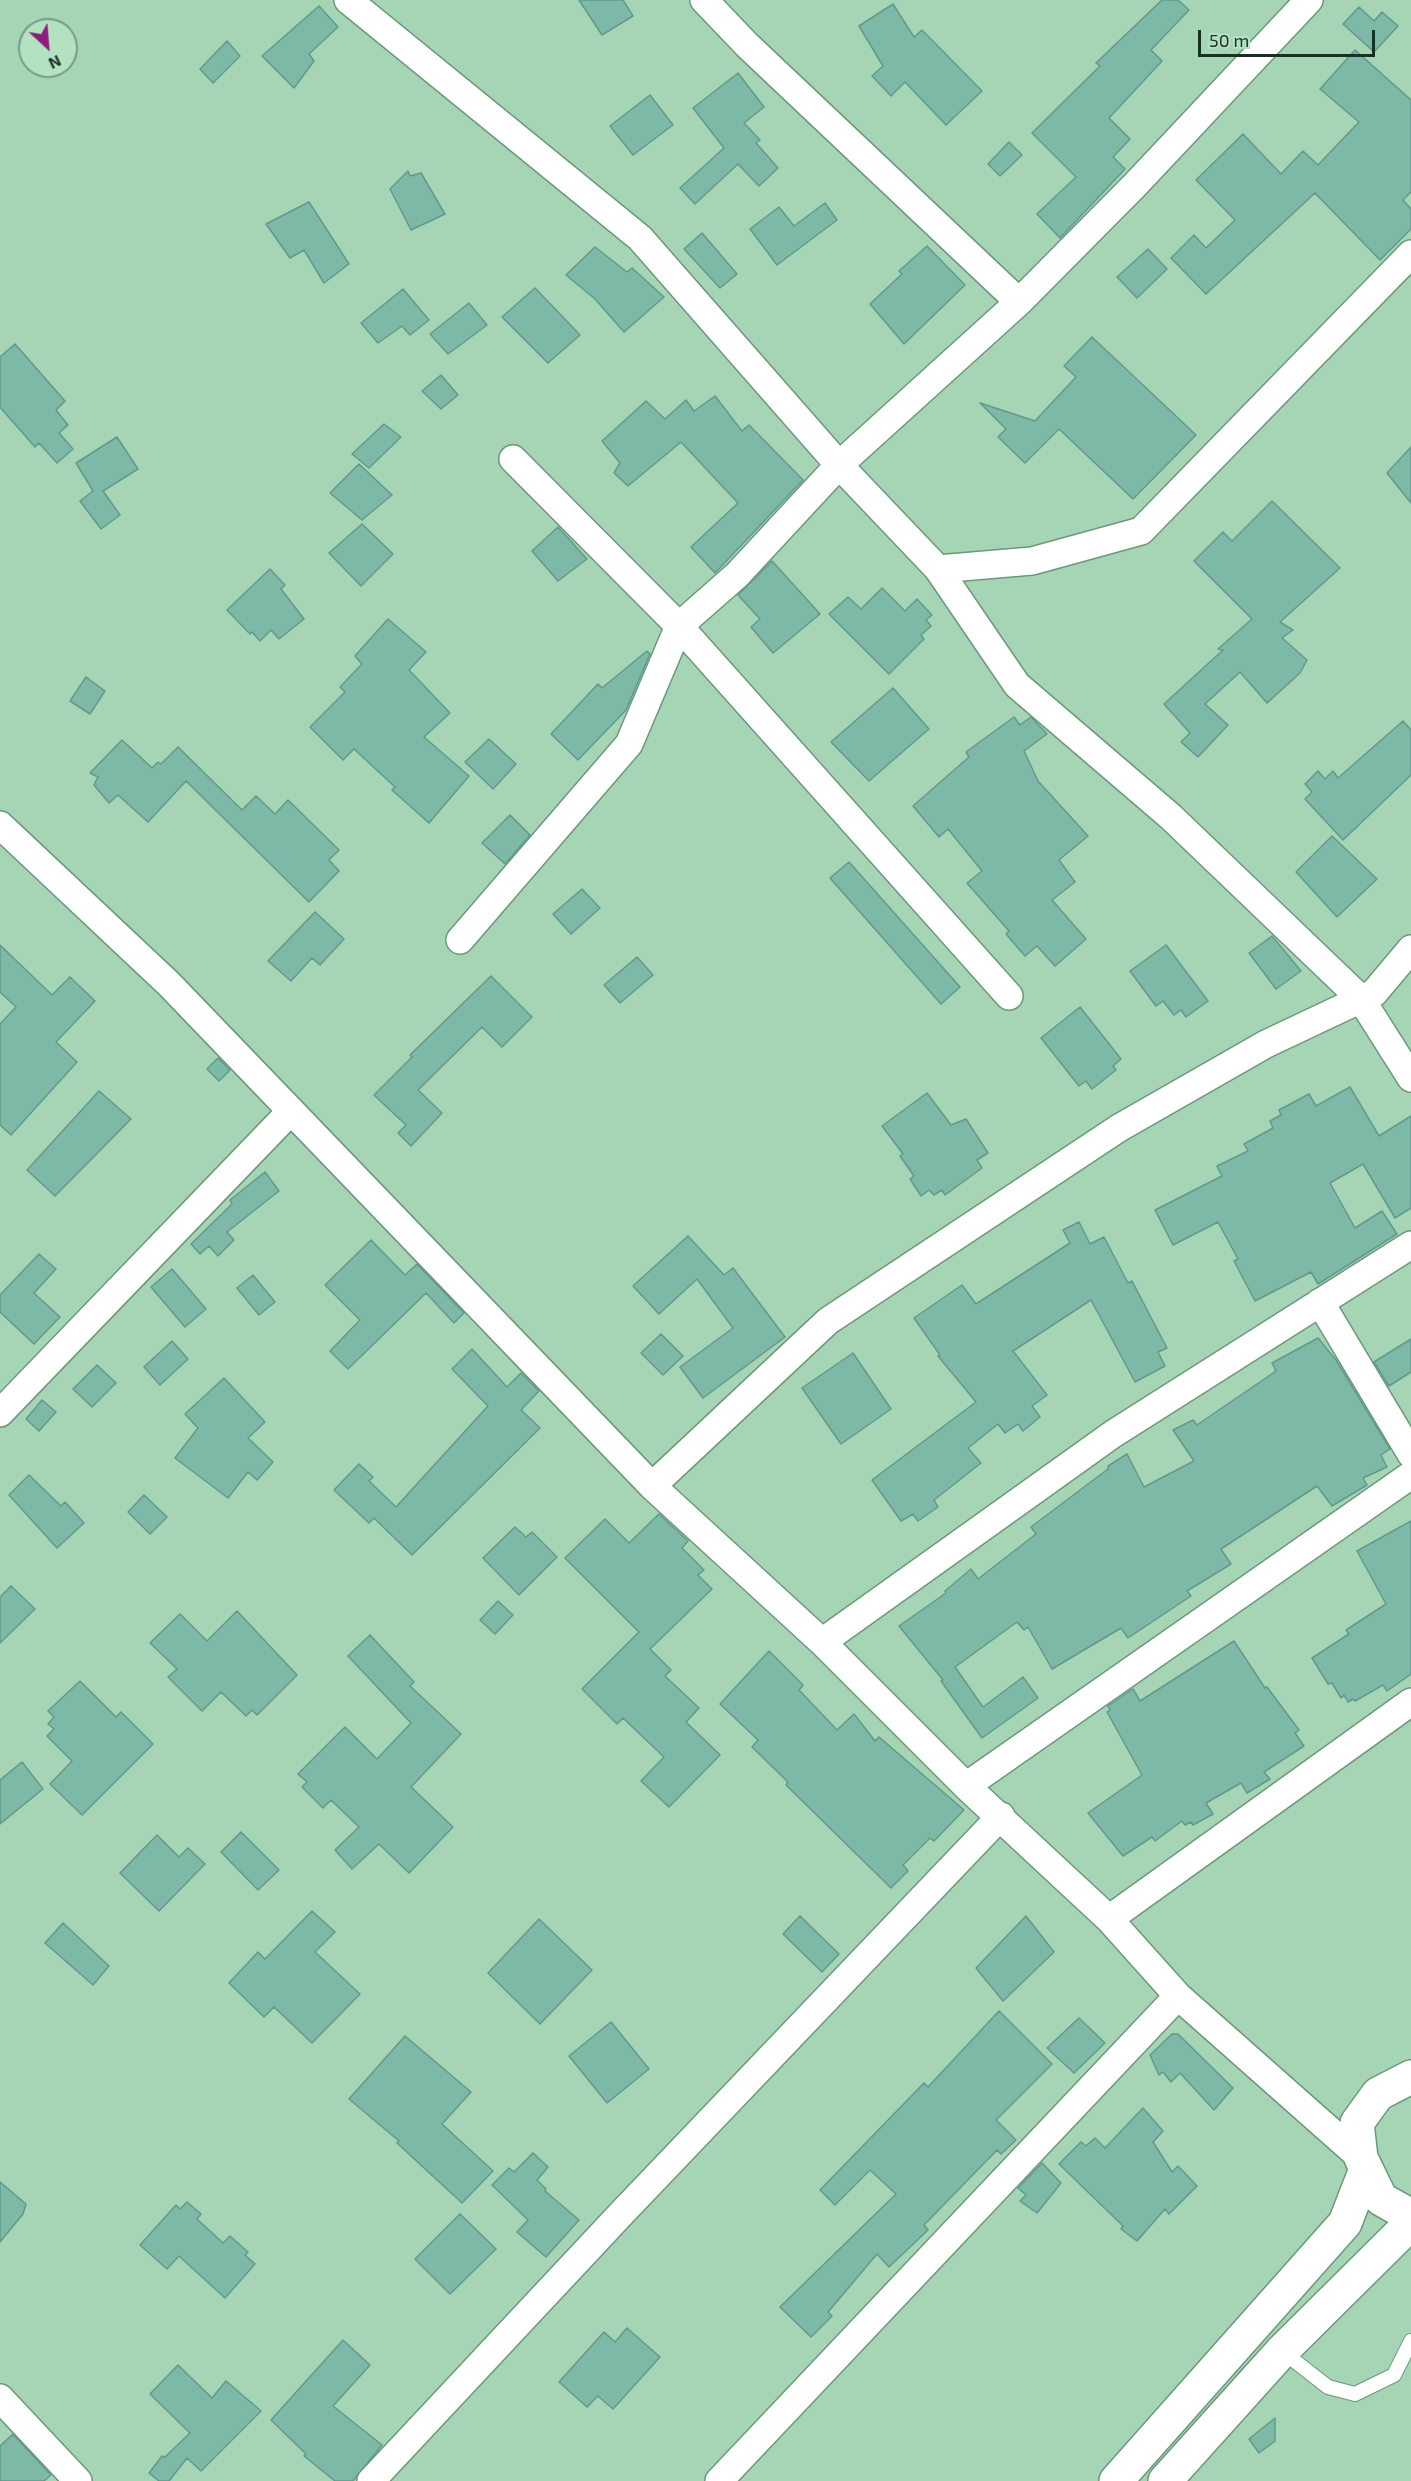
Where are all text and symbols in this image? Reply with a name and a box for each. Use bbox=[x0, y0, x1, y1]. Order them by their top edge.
north arrow bbox=[18, 18, 78, 78]
scale bar bbox=[1201, 18, 1378, 56]
text: 50 m bbox=[1209, 29, 1249, 51]
text: N bbox=[46, 52, 65, 74]

